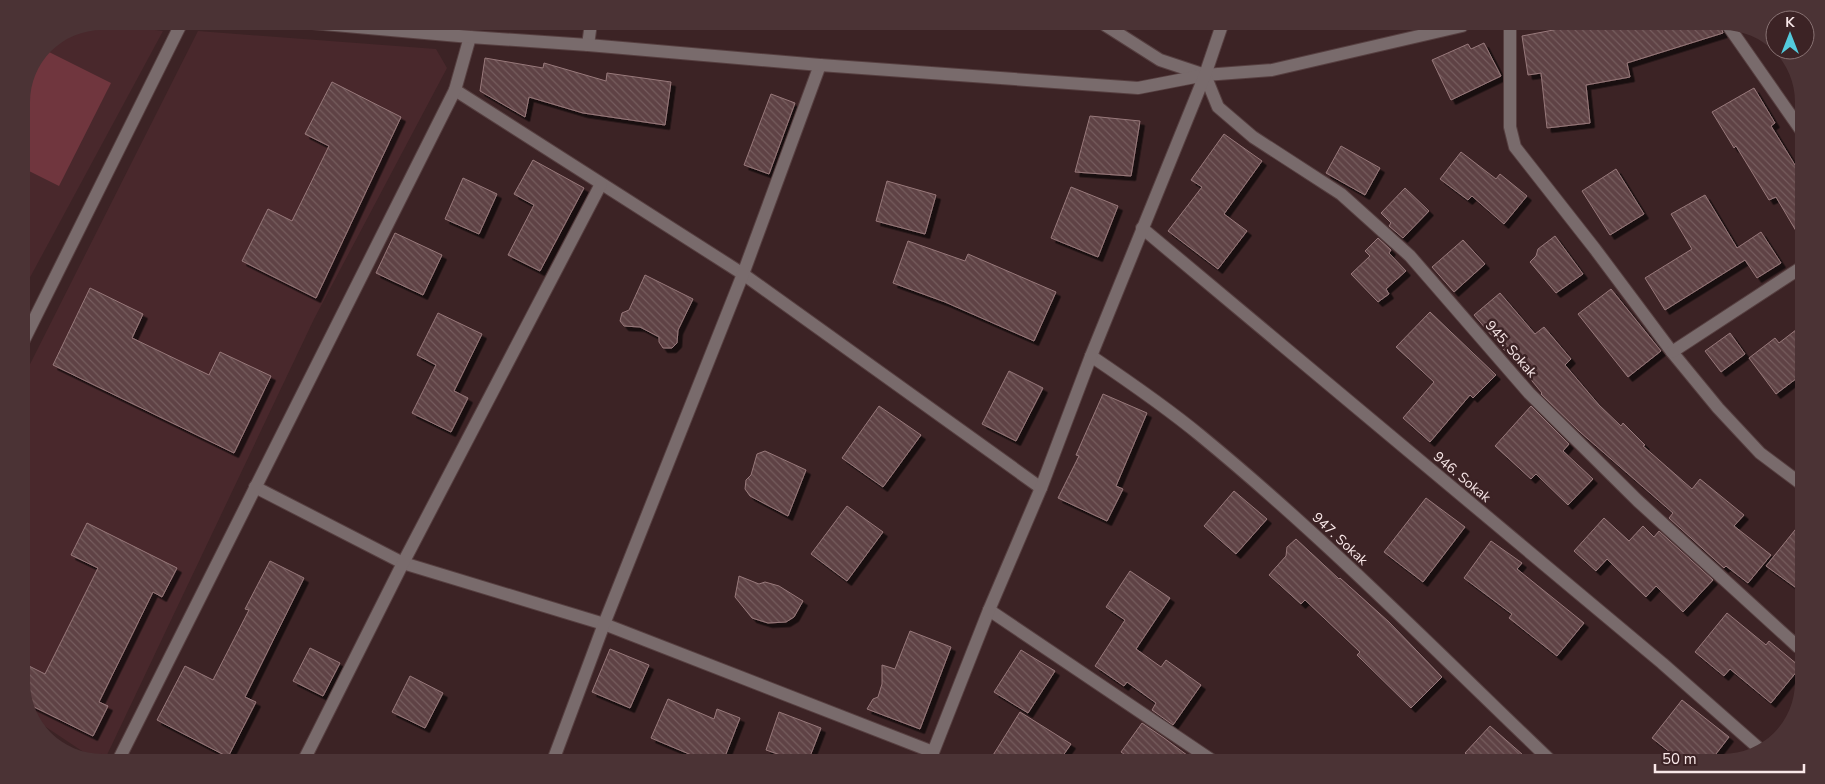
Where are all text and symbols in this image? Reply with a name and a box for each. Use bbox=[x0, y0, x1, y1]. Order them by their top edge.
north arrow bbox=[1765, 10, 1815, 60]
text: K bbox=[1785, 13, 1795, 32]
street label: 945. Sokak bbox=[1481, 316, 1542, 382]
street label: 946. Sokak bbox=[1429, 447, 1496, 507]
street label: 947. Sokak bbox=[1308, 508, 1373, 570]
scale bar bbox=[1655, 742, 1804, 774]
text: 50 m bbox=[1662, 749, 1697, 769]

